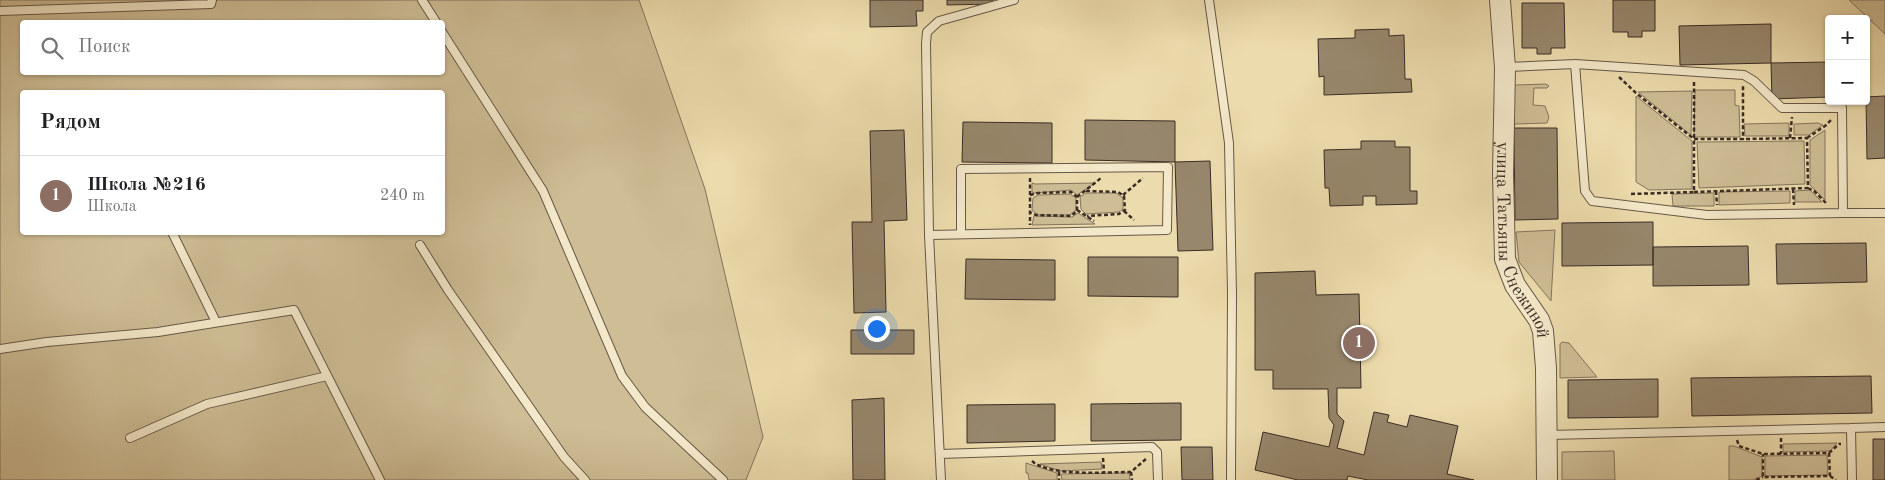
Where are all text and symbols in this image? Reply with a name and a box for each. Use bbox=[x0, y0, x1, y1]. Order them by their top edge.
map controls bbox=[1825, 15, 1870, 105]
button: + bbox=[1825, 15, 1870, 60]
search box bbox=[20, 20, 445, 75]
icon: search bbox=[38, 34, 66, 62]
text: Поиск bbox=[78, 38, 130, 57]
button: − bbox=[1825, 60, 1870, 105]
text: Рядом bbox=[40, 112, 101, 133]
street label: улица Татьяны Снежиной bbox=[1493, 141, 1552, 339]
text: Школа №216 bbox=[87, 176, 206, 195]
text: 1 bbox=[51, 188, 61, 204]
text: 240 m bbox=[380, 188, 425, 204]
text: Школа bbox=[87, 199, 137, 215]
your location bbox=[864, 316, 890, 342]
pin: 1 bbox=[1343, 324, 1375, 362]

